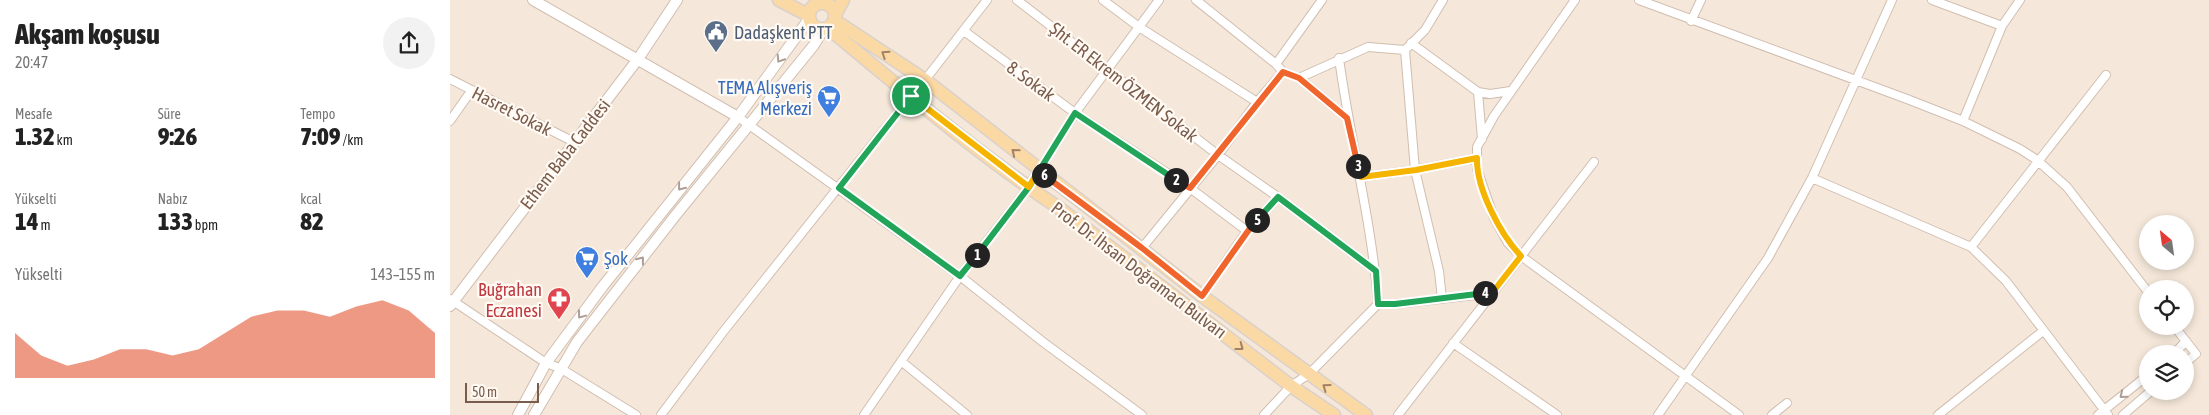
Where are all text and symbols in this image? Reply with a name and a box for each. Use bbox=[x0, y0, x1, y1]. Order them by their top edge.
button: share bbox=[383, 17, 435, 69]
text: Akşam koşusu bbox=[15, 18, 160, 50]
street label: Şht. ER Ekrem ÖZMEN Sokak bbox=[1046, 18, 1202, 146]
public building icon: Dadaşkent PTT bbox=[703, 19, 729, 53]
place label: Dadaşkent PTT bbox=[734, 22, 833, 43]
one-way arrow bbox=[882, 51, 891, 60]
text: 20:47 bbox=[15, 53, 48, 71]
one-way arrow bbox=[777, 53, 787, 62]
street label: 8. Sokak bbox=[1003, 57, 1059, 106]
pin bbox=[890, 75, 932, 117]
place label: TEMA Alışveriş Merkezi bbox=[718, 77, 812, 119]
street label: Hasret Sokak bbox=[469, 82, 555, 140]
icon: arrive bbox=[897, 82, 925, 110]
supermarket icon: TEMA Alışveriş Merkezi bbox=[816, 84, 842, 118]
street label: Ethem Baba Caddesi bbox=[516, 95, 614, 213]
text: Mesafe bbox=[15, 106, 52, 122]
text: Süre bbox=[158, 106, 181, 122]
text: Tempo bbox=[300, 106, 335, 122]
text: 1.32 bbox=[15, 122, 55, 150]
text: 9:26 bbox=[158, 122, 197, 150]
text: 7:09 bbox=[300, 122, 341, 150]
text: km bbox=[55, 132, 73, 148]
text: /km bbox=[341, 132, 363, 148]
one-way arrow bbox=[1012, 149, 1021, 157]
pin: 3 bbox=[1346, 154, 1370, 178]
text: 3 bbox=[1355, 158, 1362, 174]
pin: 6 bbox=[1032, 162, 1056, 188]
text: 6 bbox=[1041, 167, 1048, 183]
pin: 2 bbox=[1164, 168, 1188, 192]
text: 2 bbox=[1173, 172, 1180, 188]
one-way arrow bbox=[678, 181, 686, 190]
text: Yükselti bbox=[15, 191, 56, 207]
text: Nabız bbox=[158, 191, 187, 207]
text: kcal bbox=[300, 191, 322, 207]
street label: Prof. Dr. İhsan Doğramacı Bulvarı bbox=[1047, 197, 1231, 343]
text: 14 bbox=[15, 207, 39, 235]
text: 133 bbox=[158, 207, 193, 235]
text: 82 bbox=[300, 207, 324, 235]
pin: 5 bbox=[1244, 208, 1270, 232]
text: 5 bbox=[1254, 212, 1261, 228]
north arrow bbox=[2139, 215, 2194, 270]
map controls bbox=[2139, 215, 2194, 400]
text: m bbox=[39, 217, 51, 233]
text: bpm bbox=[193, 217, 218, 233]
pin: 1 bbox=[964, 242, 990, 268]
supermarket icon: Şok bbox=[574, 245, 600, 279]
text: 1 bbox=[974, 247, 981, 263]
place label: Şok bbox=[604, 248, 628, 269]
one-way arrow bbox=[635, 257, 643, 266]
text: Yükselti bbox=[15, 265, 62, 283]
text: 143–155 m bbox=[371, 265, 435, 283]
place label: Buğrahan Eczanesi bbox=[478, 279, 542, 321]
pin: 4 bbox=[1472, 280, 1498, 306]
button: locate bbox=[2139, 280, 2194, 335]
text: 4 bbox=[1482, 285, 1489, 301]
pharmacy icon: Buğrahan Eczanesi bbox=[546, 286, 572, 320]
one-way arrow bbox=[578, 309, 587, 319]
one-way arrow bbox=[1234, 341, 1244, 350]
button: layers bbox=[2139, 345, 2194, 400]
scale bar bbox=[465, 380, 539, 403]
text: 50 m bbox=[472, 384, 497, 400]
one-way arrow bbox=[1323, 384, 1332, 392]
one-way arrow bbox=[2120, 390, 2129, 398]

